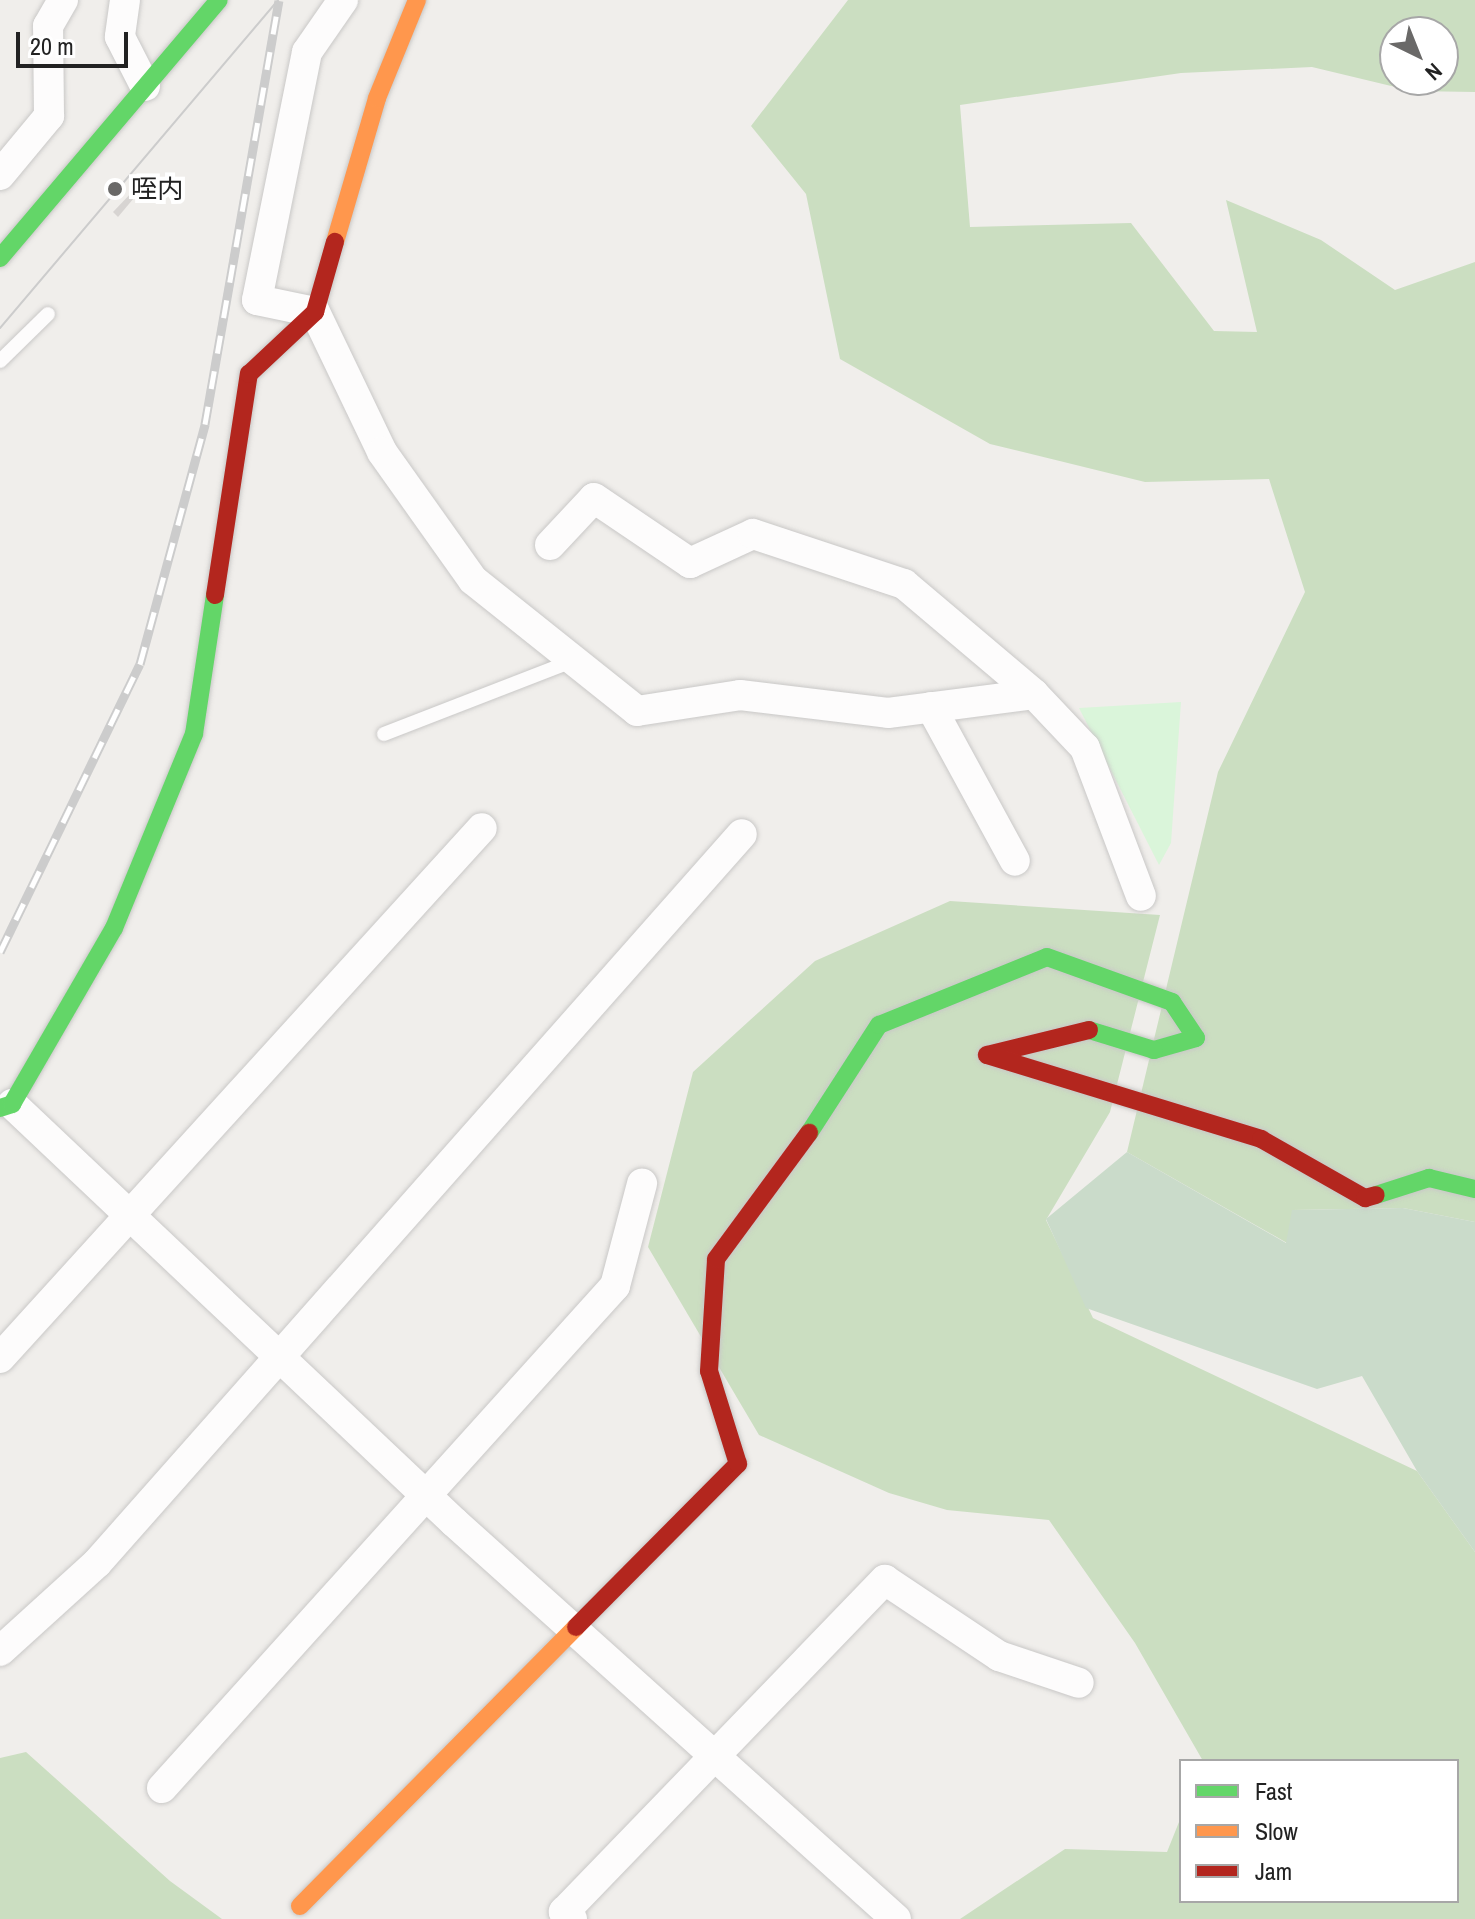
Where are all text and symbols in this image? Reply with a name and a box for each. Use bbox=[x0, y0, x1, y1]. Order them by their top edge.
scale bar bbox=[20, 16, 132, 66]
north arrow bbox=[1379, 16, 1459, 96]
text: 20 m bbox=[30, 30, 74, 62]
text: N bbox=[1419, 57, 1449, 88]
place label: 咥内 bbox=[131, 173, 183, 205]
marker: 咥内 bbox=[106, 180, 124, 198]
legend bbox=[1179, 1759, 1459, 1903]
text: Fast bbox=[1255, 1775, 1292, 1807]
text: Slow bbox=[1255, 1815, 1298, 1847]
text: Jam bbox=[1255, 1855, 1292, 1887]

